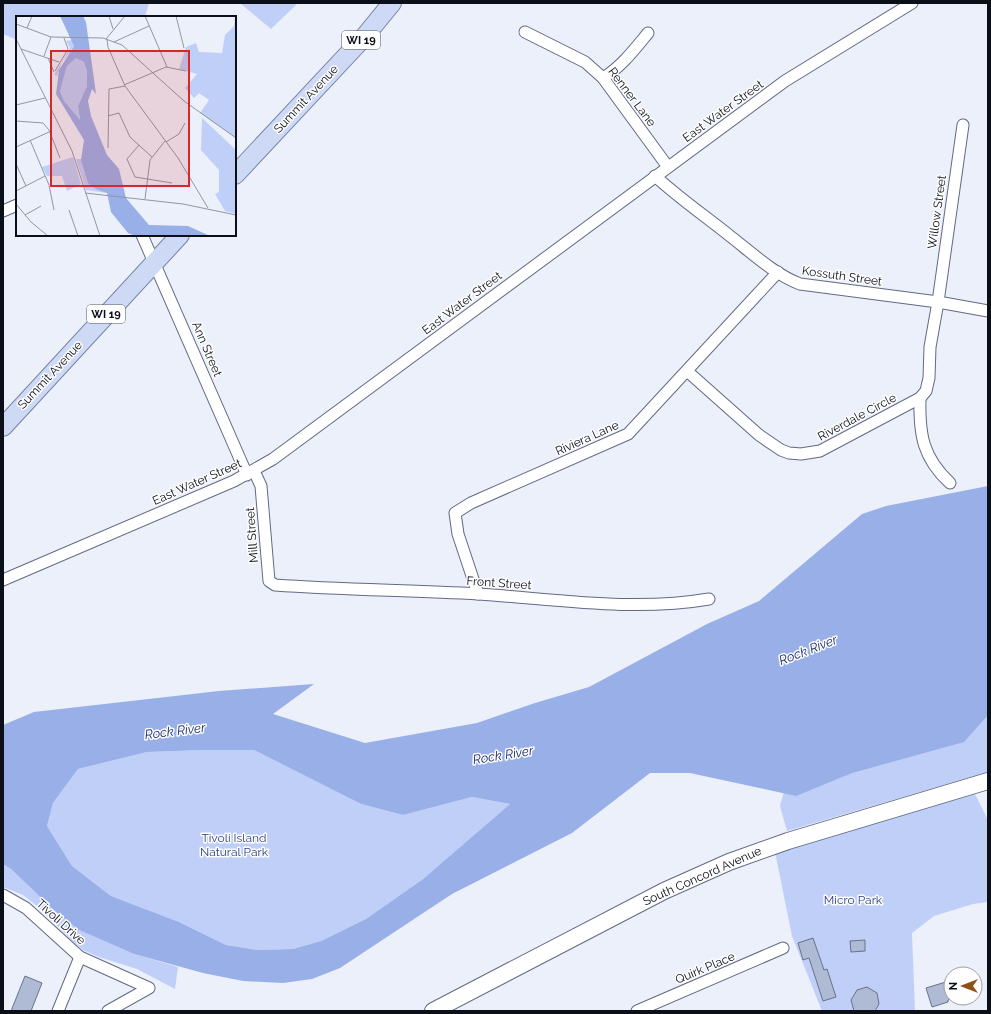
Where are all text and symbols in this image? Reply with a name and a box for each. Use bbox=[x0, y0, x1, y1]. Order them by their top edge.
inset map bbox=[16, 16, 236, 236]
road number: WI 19 bbox=[342, 31, 380, 49]
street label: Summit Avenue bbox=[271, 62, 341, 136]
street label: Renner Lane bbox=[605, 65, 659, 129]
street label: East Water Street bbox=[680, 77, 766, 145]
street label: Willow Street bbox=[925, 174, 949, 250]
street label: Kossuth Street bbox=[801, 263, 883, 289]
street label: East Water Street bbox=[419, 269, 505, 337]
road number: WI 19 bbox=[87, 305, 125, 323]
street label: Ann Street bbox=[189, 319, 225, 379]
street label: Summit Avenue bbox=[15, 338, 85, 412]
street label: Riverdale Circle bbox=[815, 390, 899, 444]
street label: Riviera Lane bbox=[553, 418, 621, 458]
street label: East Water Street bbox=[150, 456, 244, 508]
street label: Mill Street bbox=[243, 507, 261, 563]
street label: Front Street bbox=[466, 574, 532, 592]
water label: Rock River bbox=[777, 632, 840, 668]
water label: Rock River bbox=[144, 720, 207, 742]
water label: Rock River bbox=[472, 743, 535, 767]
park label: Tivoli Island Natural Park bbox=[200, 831, 269, 859]
street label: South Concord Avenue bbox=[641, 844, 763, 908]
park label: Micro Park bbox=[824, 893, 883, 907]
street label: Tivoli Drive bbox=[34, 896, 88, 948]
street label: Quirk Place bbox=[673, 949, 737, 987]
north arrow bbox=[943, 966, 983, 1006]
text: N bbox=[947, 982, 960, 990]

